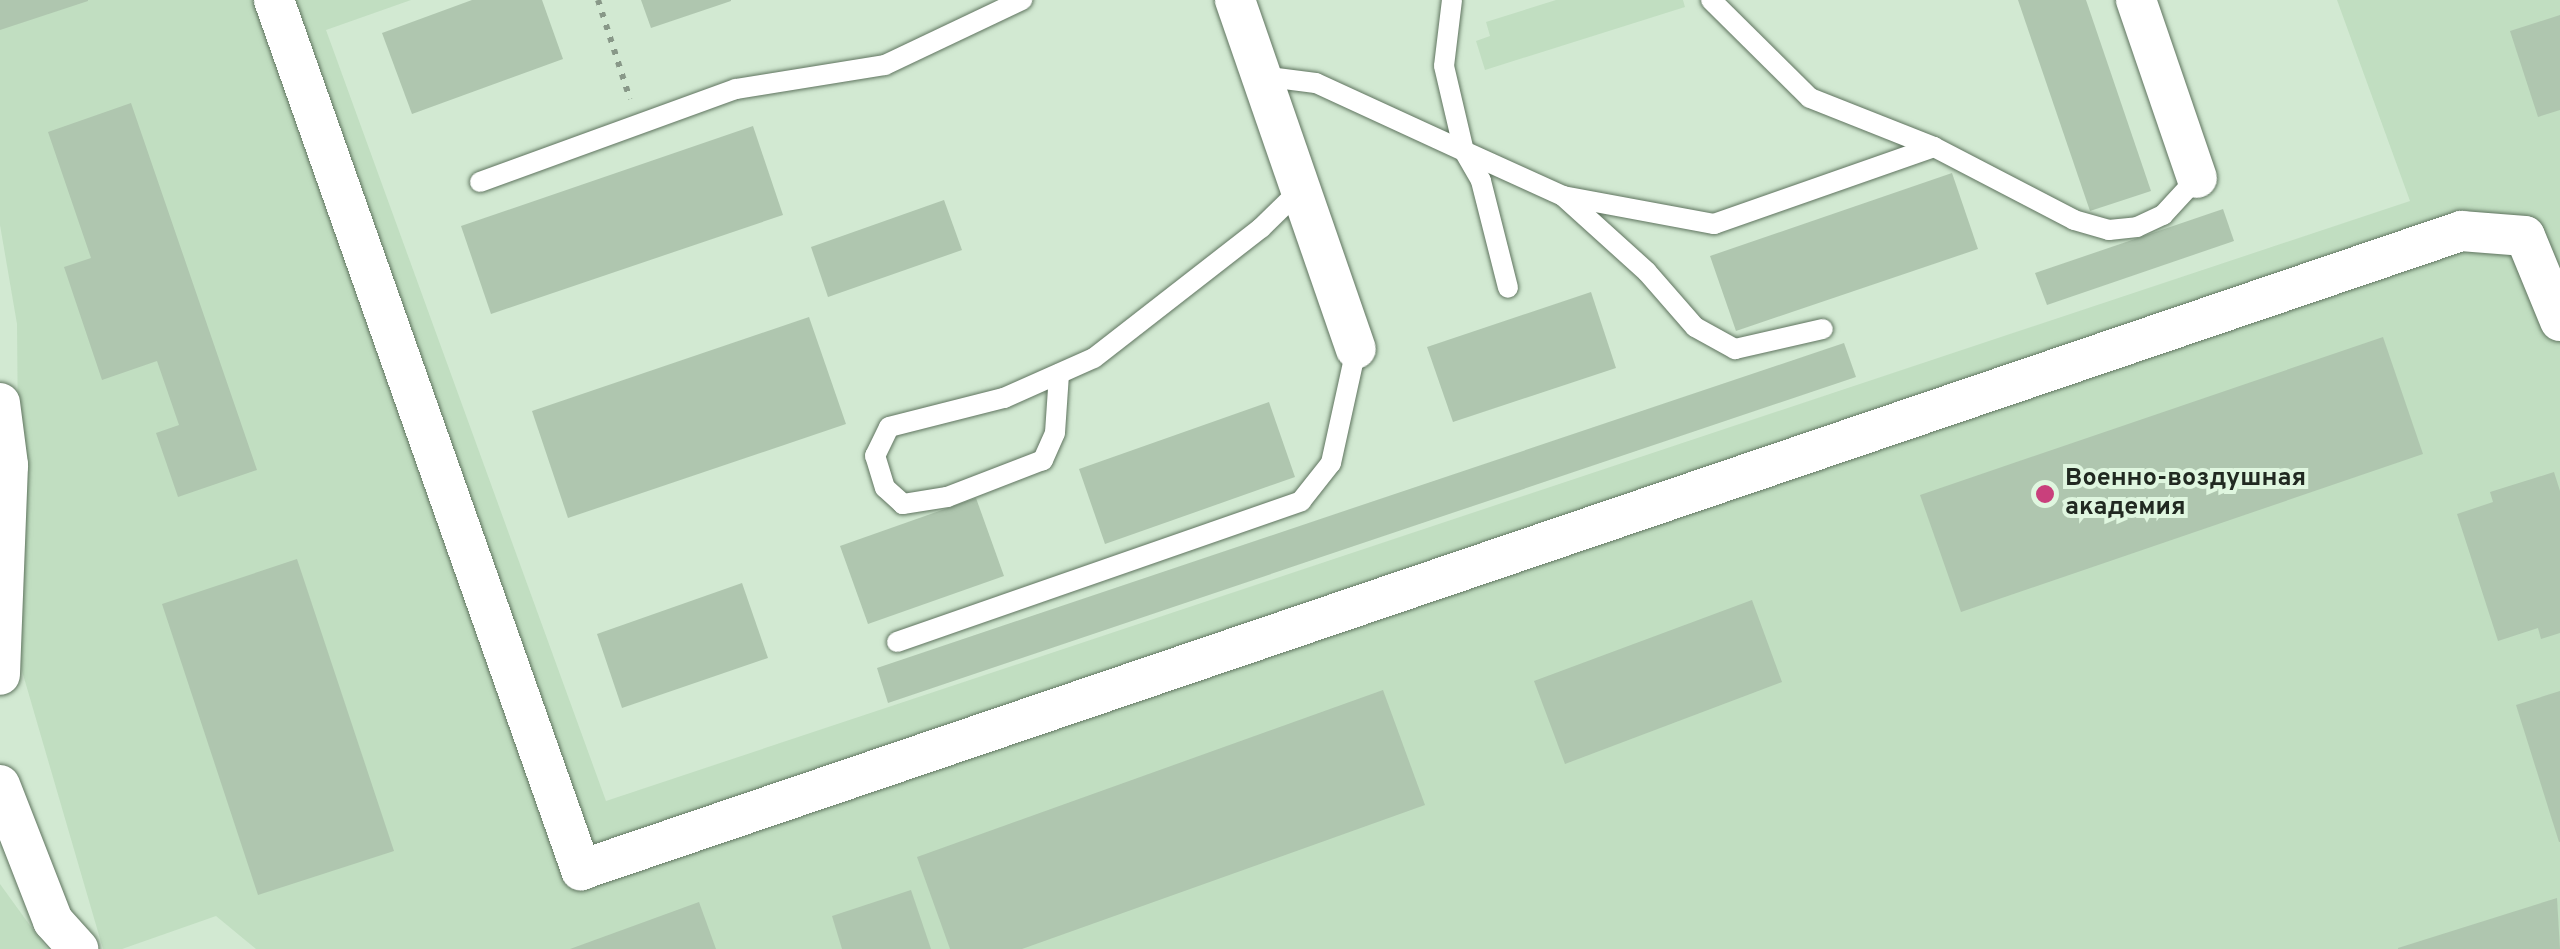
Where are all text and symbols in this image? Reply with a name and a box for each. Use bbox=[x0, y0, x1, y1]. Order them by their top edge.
place label: Военно-воздушная академия bbox=[2065, 465, 2306, 524]
marker: Военно-воздушная академия bbox=[2034, 483, 2056, 505]

